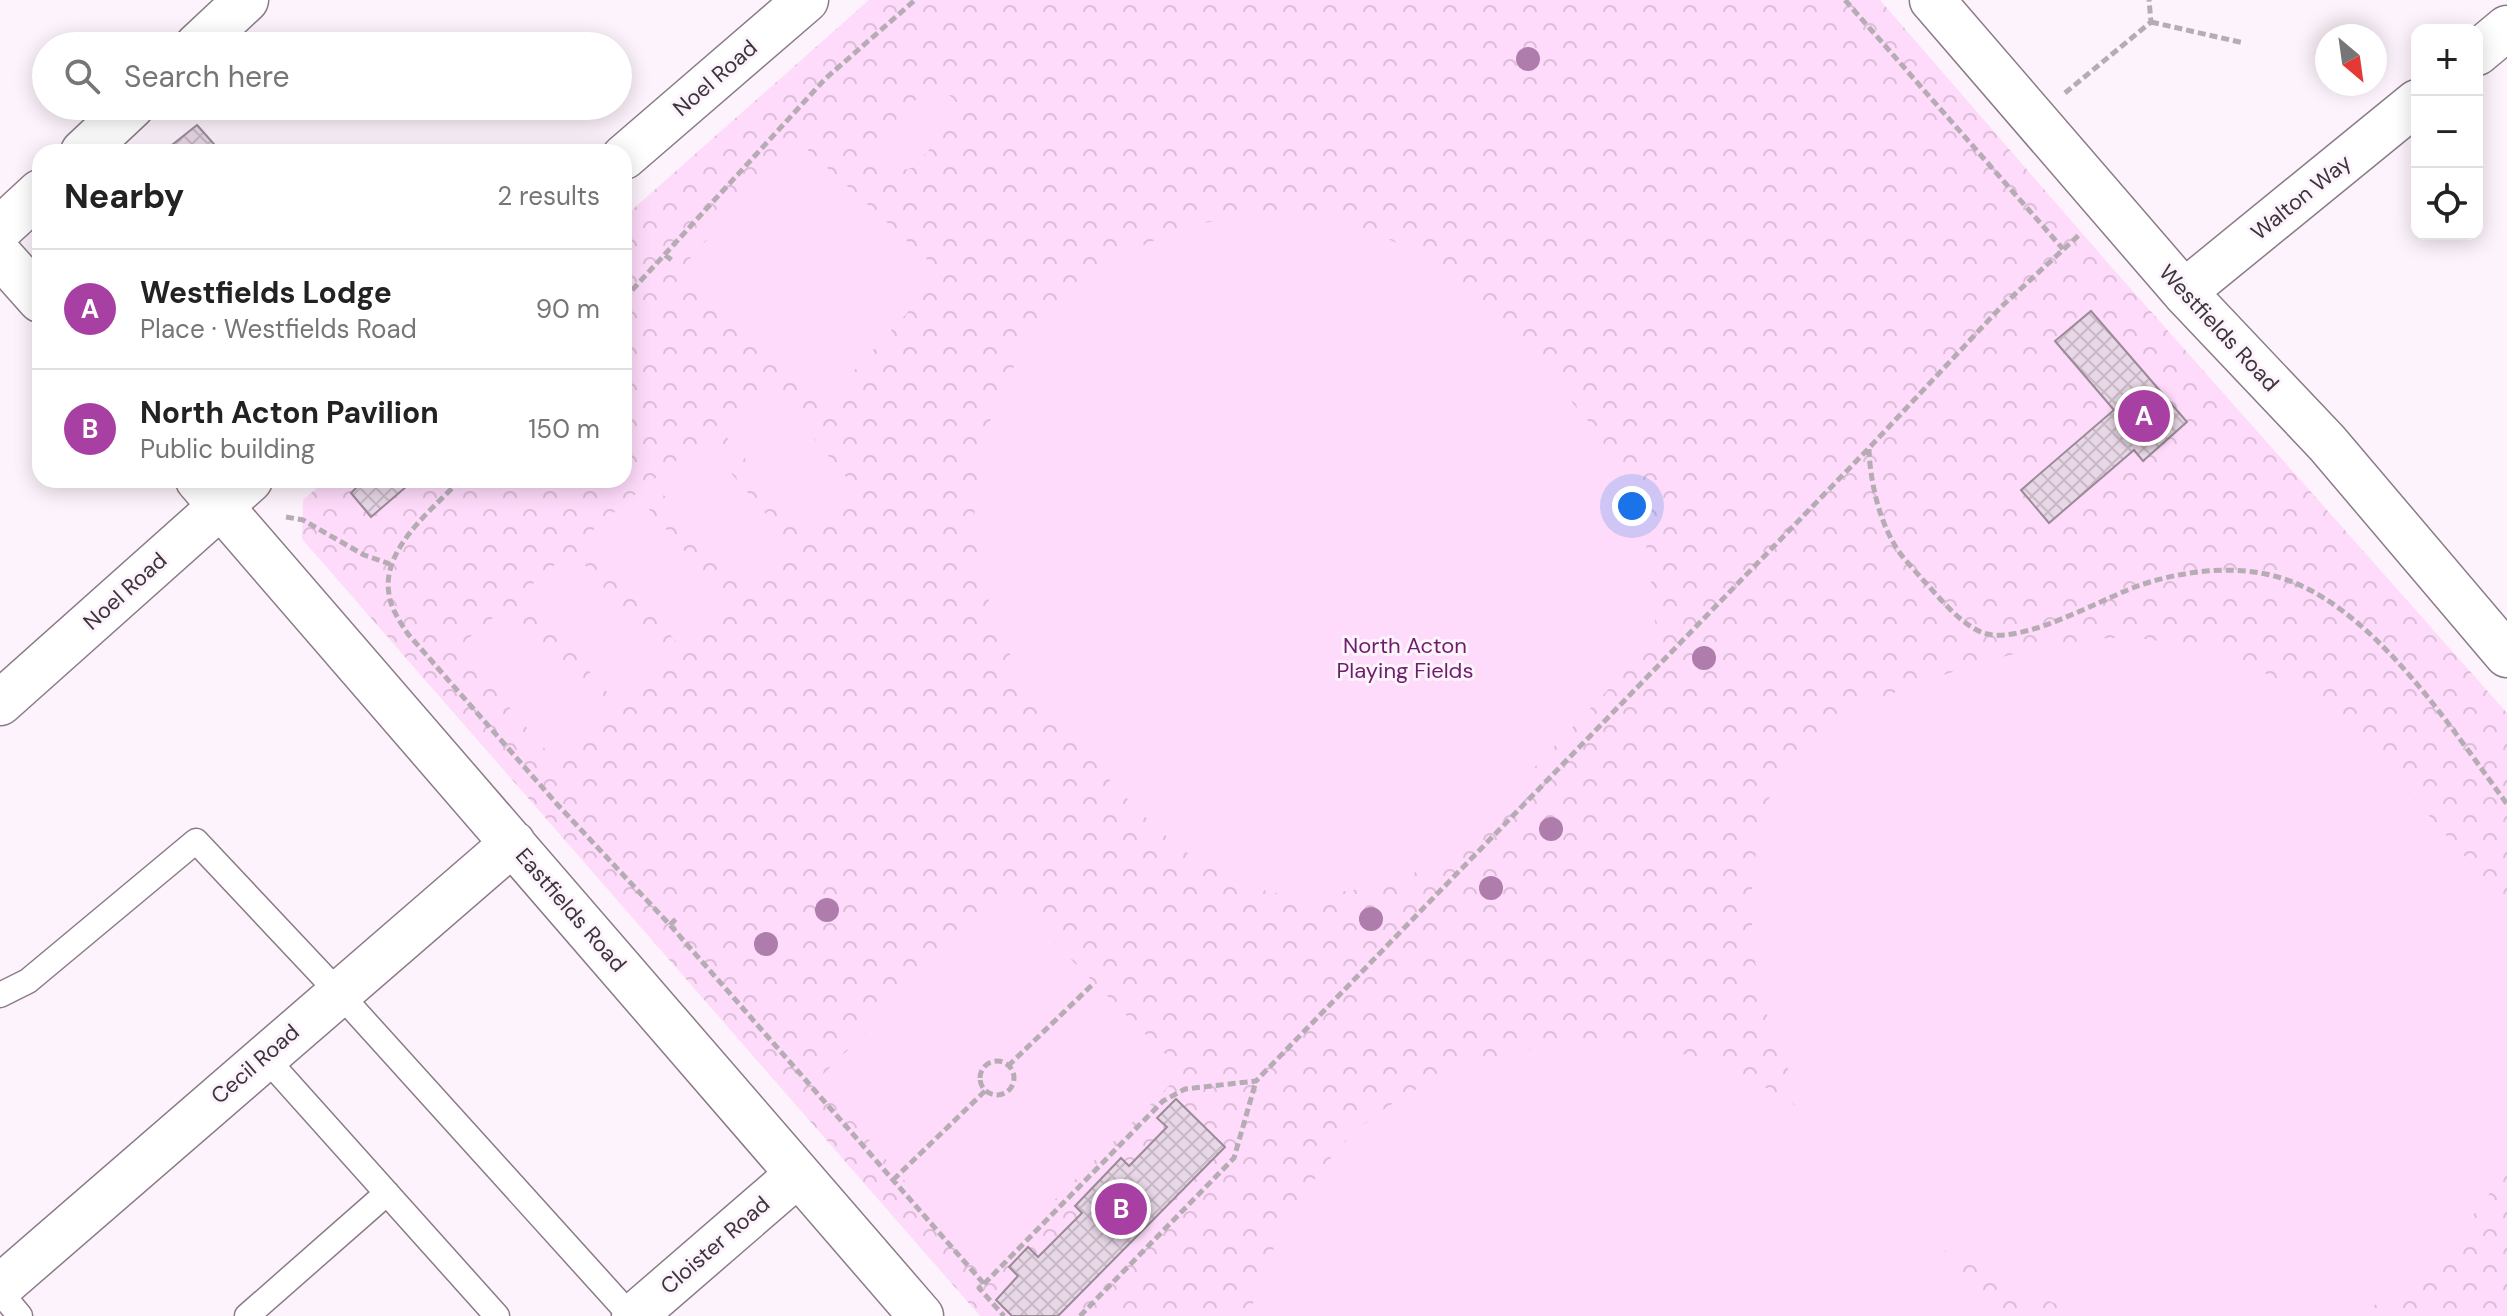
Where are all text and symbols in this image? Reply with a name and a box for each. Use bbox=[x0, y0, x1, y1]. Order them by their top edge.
north arrow bbox=[2315, 24, 2387, 96]
map controls bbox=[2411, 24, 2483, 240]
button: + bbox=[2411, 24, 2483, 96]
search box bbox=[32, 32, 632, 120]
street label: Noel Road bbox=[667, 33, 763, 123]
icon: search bbox=[60, 54, 104, 98]
text: Search here bbox=[124, 57, 290, 96]
button: − bbox=[2411, 96, 2483, 168]
street label: Walton Way bbox=[2245, 148, 2357, 246]
button: locate bbox=[2411, 168, 2483, 240]
text: Nearby bbox=[64, 174, 184, 219]
text: 2 results bbox=[497, 179, 600, 213]
street label: Westfields Road bbox=[2153, 258, 2285, 398]
text: Westfields Lodge bbox=[140, 273, 392, 312]
text: A bbox=[81, 292, 99, 326]
text: 90 m bbox=[536, 292, 600, 326]
text: Place · Westfields Road bbox=[140, 312, 417, 346]
pin: A bbox=[2118, 386, 2170, 446]
text: North Acton Pavilion bbox=[140, 393, 439, 432]
text: B bbox=[82, 412, 98, 446]
text: 150 m bbox=[528, 412, 600, 446]
text: Public building bbox=[140, 432, 315, 466]
your location bbox=[1612, 486, 1652, 526]
street label: Noel Road bbox=[77, 546, 173, 636]
park label: North Acton Playing Fields bbox=[1337, 631, 1473, 685]
street label: Eastfields Road bbox=[509, 842, 633, 978]
street label: Cecil Road bbox=[205, 1018, 305, 1110]
pin: B bbox=[1095, 1179, 1147, 1239]
street label: Cloister Road bbox=[654, 1190, 776, 1300]

